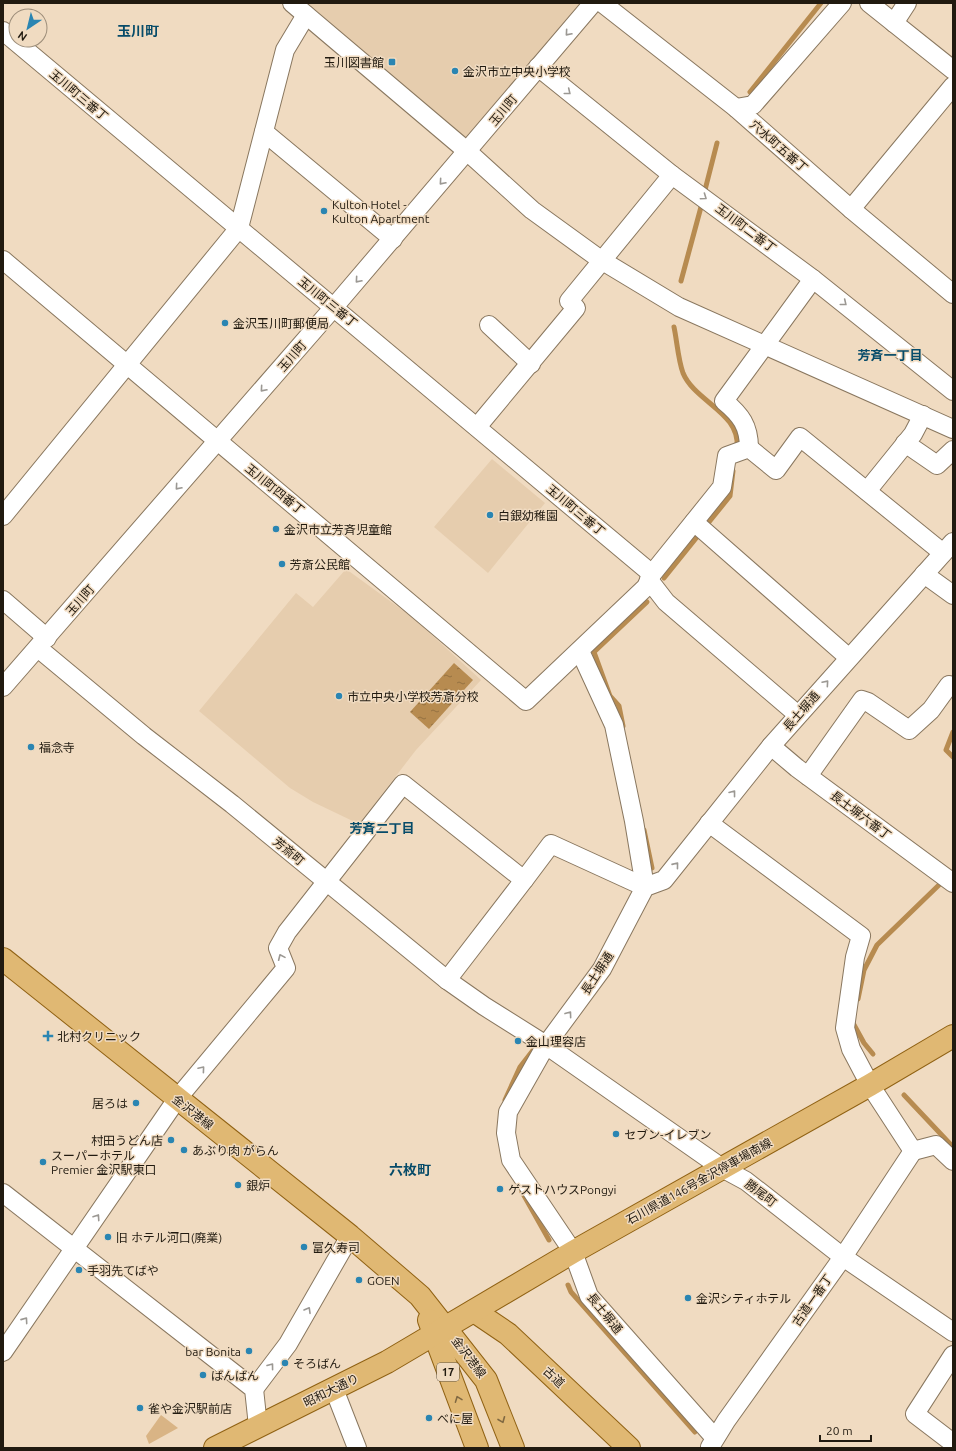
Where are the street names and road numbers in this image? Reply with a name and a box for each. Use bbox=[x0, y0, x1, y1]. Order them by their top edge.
street label: 玉川町三番丁 bbox=[47, 67, 111, 123]
street label: 玉川町 bbox=[486, 92, 520, 128]
street label: 穴水町五番丁 bbox=[748, 117, 810, 175]
street label: 玉川町二番丁 bbox=[713, 201, 779, 255]
street label: 玉川町三番丁 bbox=[296, 274, 360, 330]
street label: 玉川町 bbox=[275, 338, 309, 374]
street label: 玉川町四番丁 bbox=[243, 461, 307, 517]
street label: 玉川町三番丁 bbox=[544, 482, 608, 538]
street label: 玉川町 bbox=[63, 582, 97, 618]
street label: 長土塀通 bbox=[780, 689, 822, 733]
street label: 長土塀六番丁 bbox=[828, 788, 894, 842]
street label: 芳斎町 bbox=[271, 834, 307, 868]
street label: 長土塀通 bbox=[578, 949, 616, 997]
street label: 金沢港線 bbox=[170, 1092, 216, 1132]
street label: 石川県道146号金沢停車場南線 bbox=[624, 1135, 774, 1227]
street label: 勝尾町 bbox=[743, 1177, 779, 1209]
street label: 古道一番丁 bbox=[789, 1272, 835, 1328]
street label: 長土塀通 bbox=[585, 1290, 625, 1336]
street label: 金沢港線 bbox=[449, 1334, 489, 1380]
road number: 17 bbox=[437, 1363, 459, 1381]
street label: 古道 bbox=[541, 1364, 567, 1390]
street label: 昭和大通り bbox=[301, 1371, 361, 1409]

